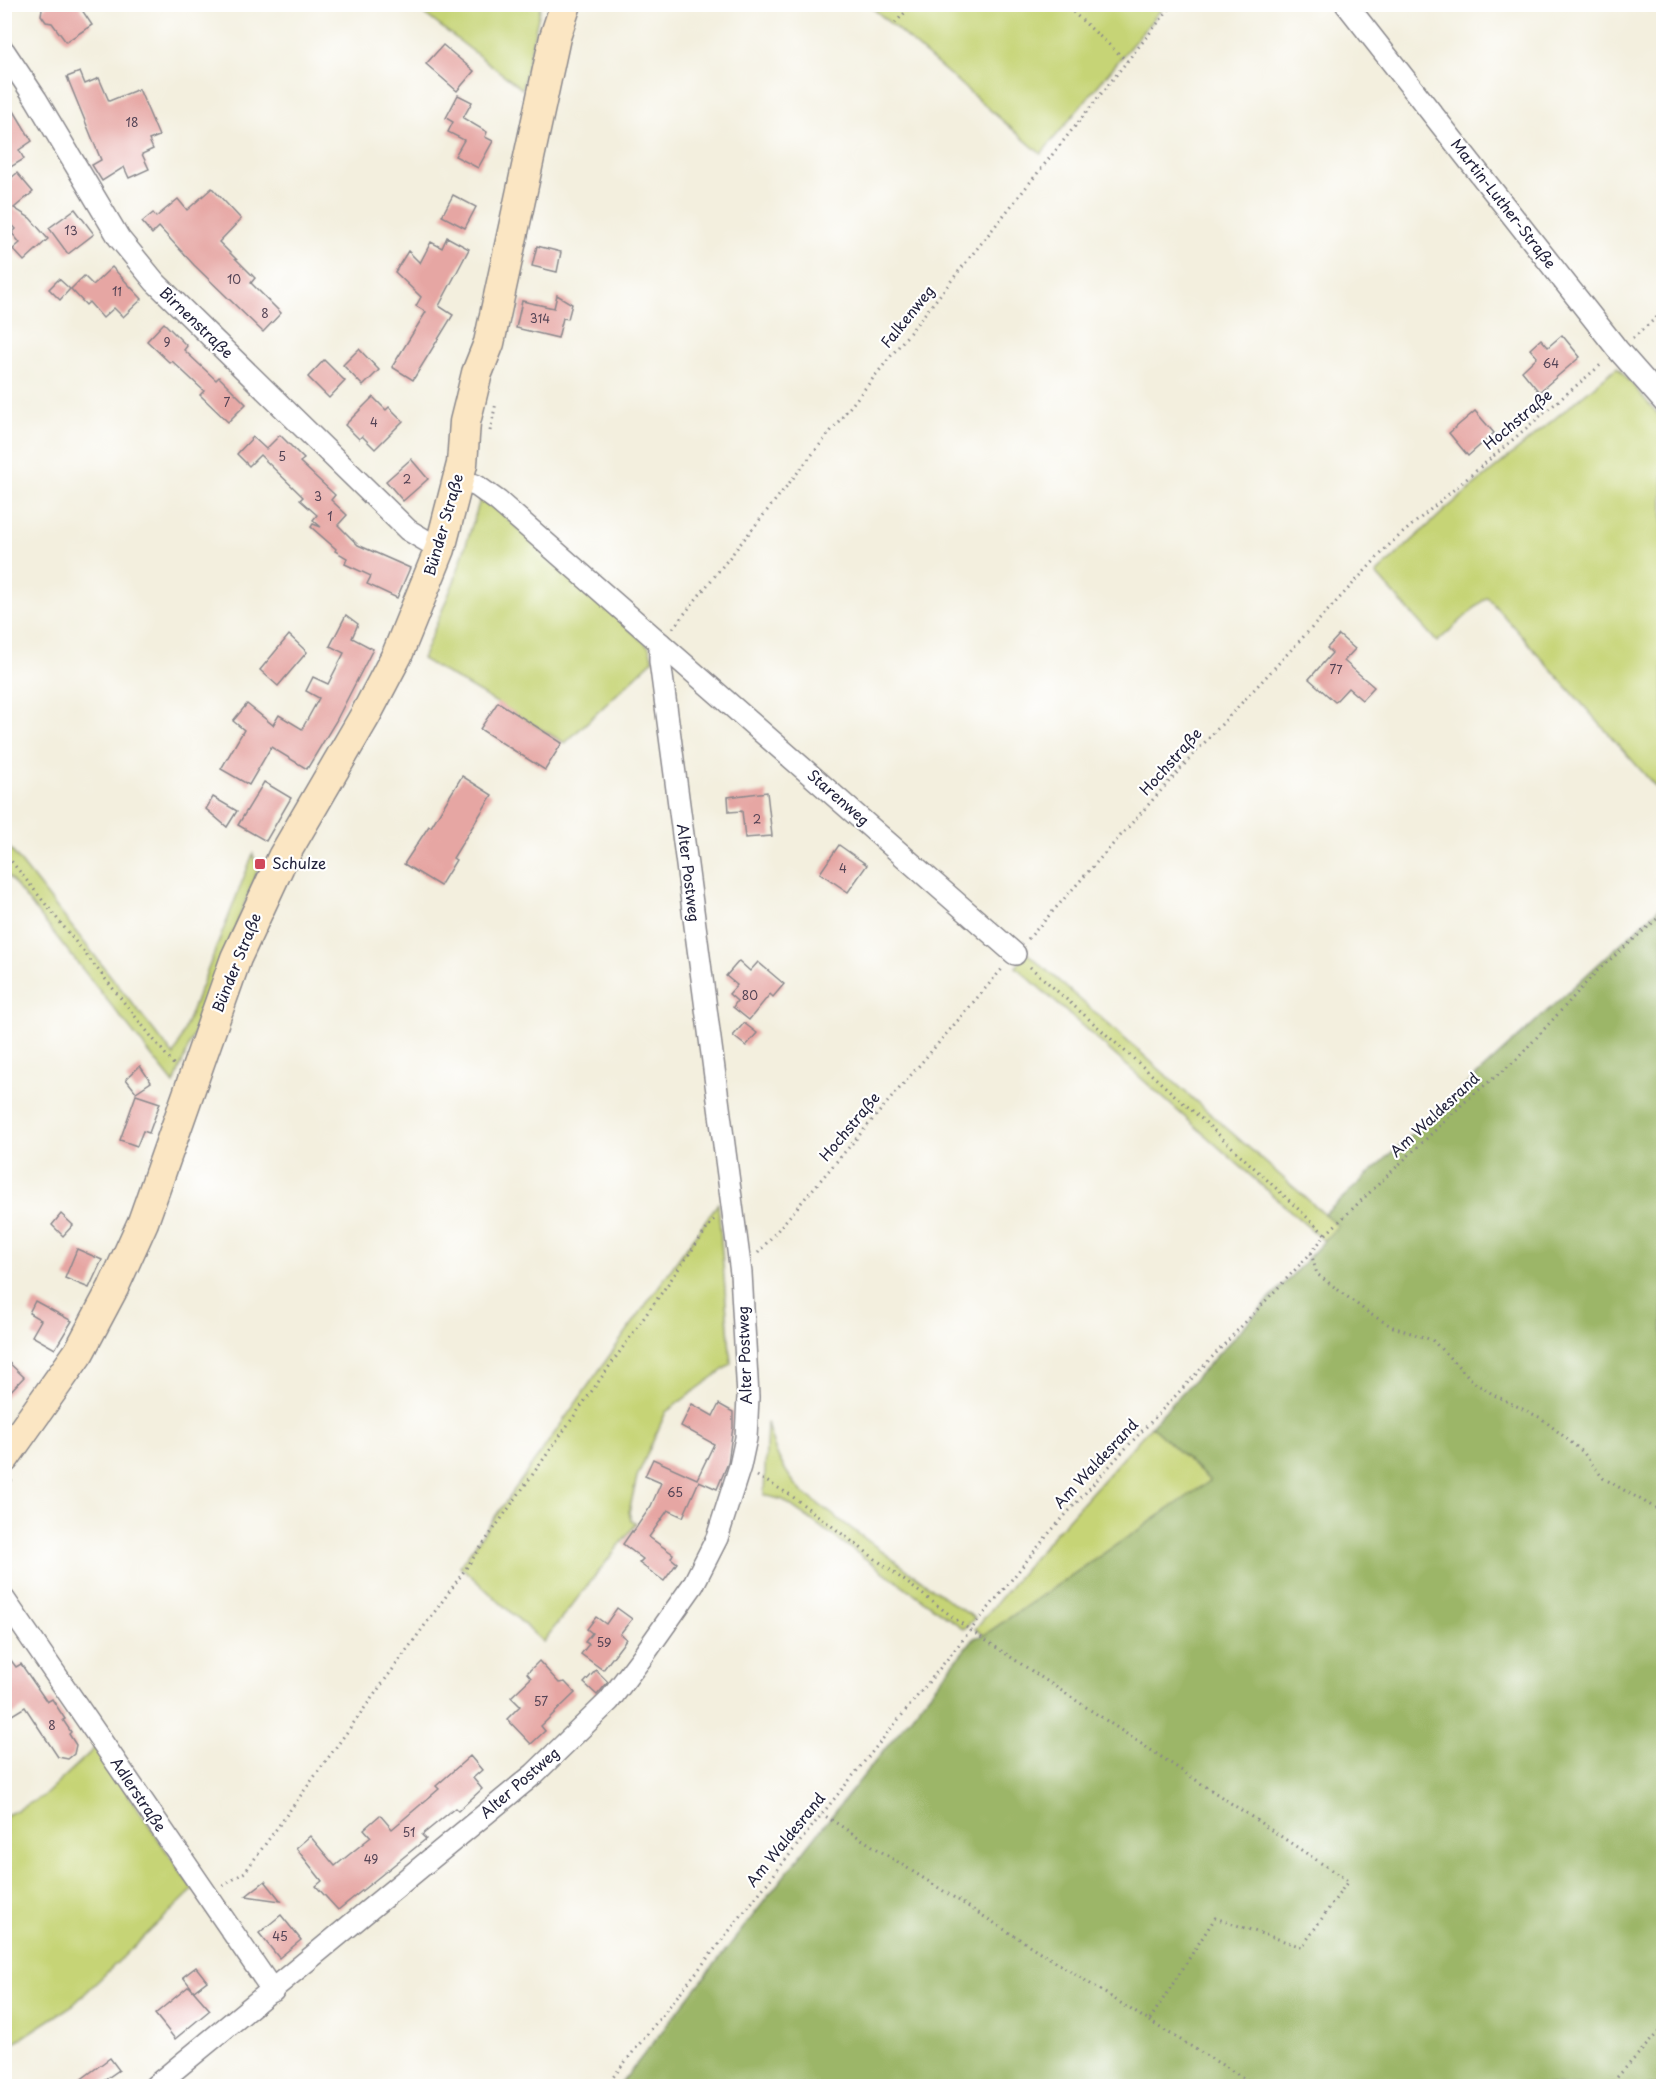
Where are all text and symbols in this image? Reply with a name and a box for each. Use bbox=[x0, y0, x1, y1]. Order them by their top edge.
house number: 18 bbox=[126, 113, 138, 131]
street label: Martin-Luther-Straße bbox=[1446, 133, 1562, 273]
house number: 13 bbox=[64, 221, 78, 239]
house number: 10 bbox=[227, 270, 241, 288]
street label: Falkenweg bbox=[874, 280, 939, 352]
street label: Birnenstraße bbox=[155, 281, 239, 363]
house number: 11 bbox=[112, 282, 122, 300]
house number: 8 bbox=[261, 304, 269, 322]
house number: 314 bbox=[530, 309, 550, 327]
house number: 9 bbox=[163, 333, 171, 351]
house number: 64 bbox=[1543, 354, 1559, 372]
street label: Hochstraße bbox=[1477, 383, 1557, 455]
house number: 7 bbox=[224, 393, 231, 411]
house number: 4 bbox=[370, 413, 378, 431]
house number: 5 bbox=[278, 447, 286, 465]
house number: 2 bbox=[403, 470, 411, 488]
street label: Bünder Straße bbox=[417, 471, 468, 578]
house number: 3 bbox=[314, 487, 322, 505]
house number: 1 bbox=[327, 507, 333, 525]
house number: 77 bbox=[1329, 660, 1343, 678]
street label: Hochstraße bbox=[1133, 722, 1207, 800]
street label: Starenweg bbox=[803, 763, 875, 831]
house number: 2 bbox=[753, 810, 761, 828]
street label: Alter Postweg bbox=[672, 822, 707, 923]
place label: Schulze bbox=[272, 851, 326, 874]
marker: Schulze bbox=[253, 857, 267, 871]
house number: 4 bbox=[839, 859, 847, 877]
street label: Bünder Straße bbox=[205, 909, 266, 1016]
house number: 80 bbox=[742, 986, 758, 1004]
street label: Am Waldesrand bbox=[1384, 1066, 1484, 1162]
street label: Hochstraße bbox=[813, 1086, 885, 1166]
street label: Alter Postweg bbox=[730, 1305, 757, 1405]
street label: Am Waldesrand bbox=[1047, 1413, 1143, 1513]
house number: 65 bbox=[667, 1483, 683, 1501]
house number: 59 bbox=[597, 1633, 611, 1651]
house number: 57 bbox=[534, 1692, 548, 1710]
house number: 8 bbox=[48, 1716, 56, 1734]
street label: Alter Postweg bbox=[474, 1741, 564, 1823]
street label: Adlerstraße bbox=[106, 1752, 173, 1836]
street label: Am Waldesrand bbox=[740, 1787, 830, 1891]
house number: 51 bbox=[403, 1823, 415, 1841]
house number: 49 bbox=[364, 1850, 378, 1868]
house number: 45 bbox=[272, 1927, 288, 1945]

